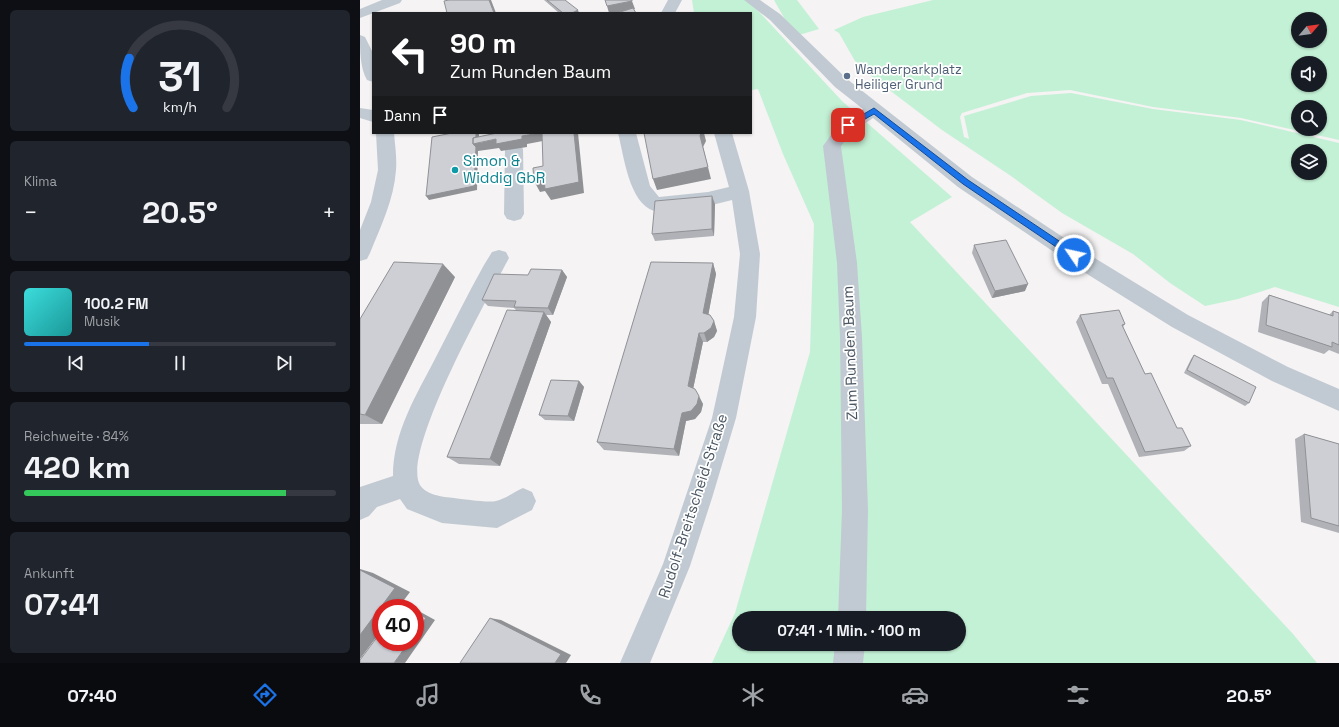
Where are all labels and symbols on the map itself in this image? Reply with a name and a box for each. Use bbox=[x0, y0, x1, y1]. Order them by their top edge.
north arrow bbox=[1291, 12, 1327, 48]
place label: Wanderparkplatz Heiliger Grund bbox=[855, 61, 962, 93]
marker: Wanderparkplatz Heiliger Grund bbox=[842, 71, 852, 81]
pin bbox=[831, 108, 865, 142]
place label: Simon & Widdig GbR bbox=[463, 151, 545, 187]
marker: Simon & Widdig GbR bbox=[450, 165, 460, 175]
position arrow bbox=[1053, 234, 1095, 276]
street label: Zum Runden Baum bbox=[838, 286, 861, 421]
street label: Rudolf-Breitscheid-Straße bbox=[654, 411, 731, 600]
speed limit sign: 40 bbox=[372, 599, 424, 651]

